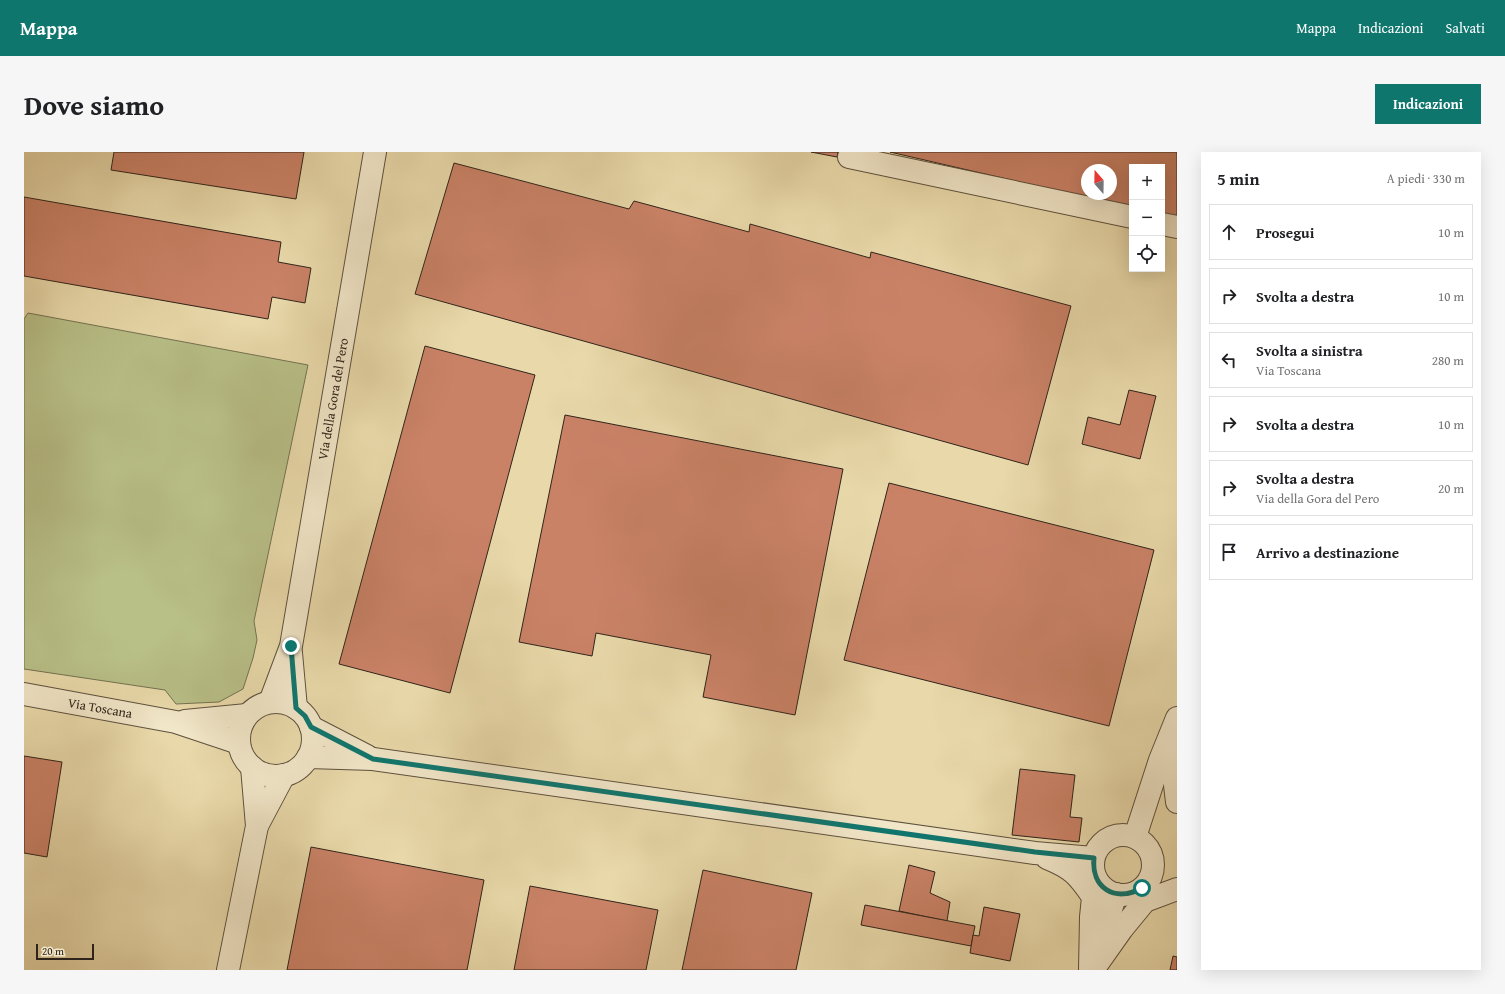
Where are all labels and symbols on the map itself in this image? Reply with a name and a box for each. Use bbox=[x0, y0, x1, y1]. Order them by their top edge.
north arrow bbox=[1081, 164, 1117, 200]
street label: Via della Gora del Pero bbox=[313, 336, 353, 461]
route end bbox=[282, 637, 300, 655]
street label: Via Toscana bbox=[66, 693, 135, 723]
route start bbox=[1133, 879, 1151, 897]
scale bar bbox=[36, 942, 94, 961]

